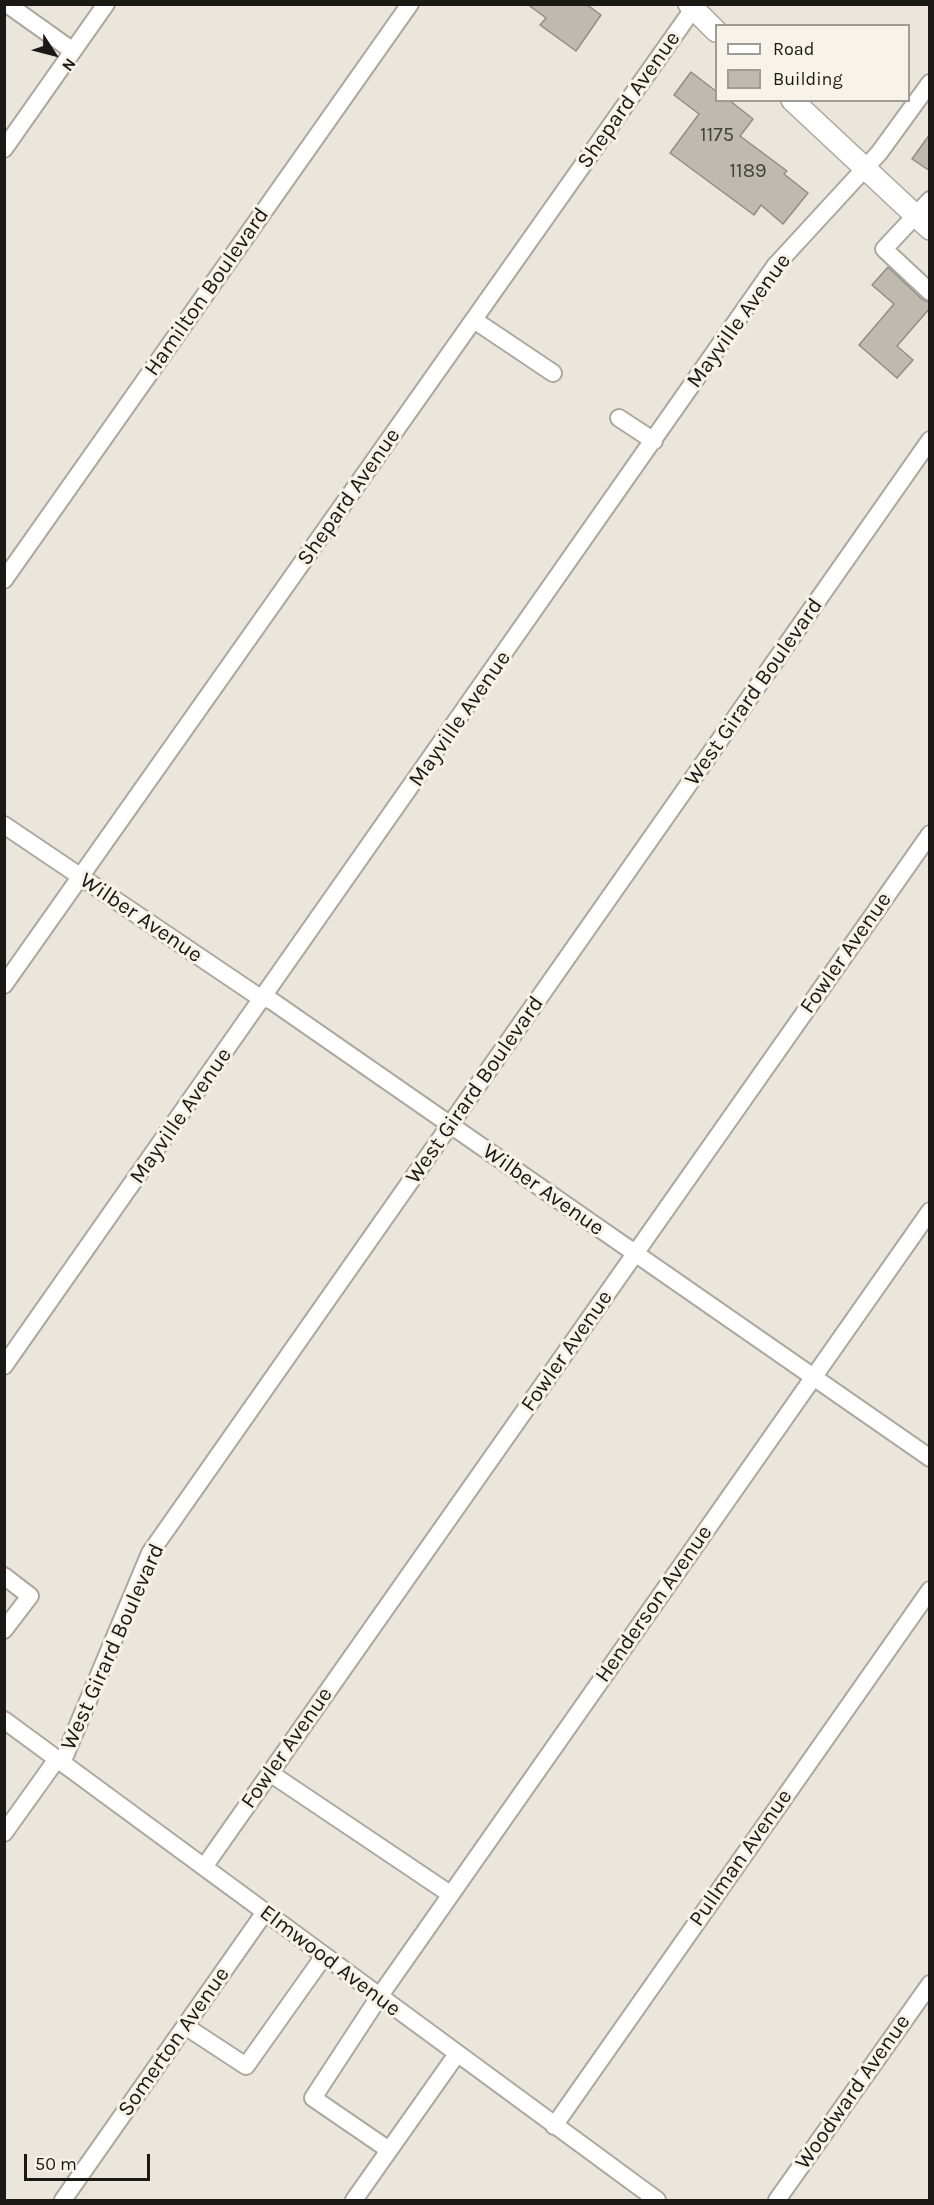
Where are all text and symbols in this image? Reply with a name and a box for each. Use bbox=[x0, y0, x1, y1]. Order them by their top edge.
north arrow bbox=[24, 24, 84, 84]
legend bbox=[715, 24, 910, 102]
street label: Shepard Avenue bbox=[572, 26, 686, 174]
text: Road bbox=[773, 38, 814, 60]
text: N bbox=[58, 55, 80, 75]
text: Building bbox=[773, 68, 843, 90]
house number: 1175 bbox=[700, 123, 734, 147]
house number: 1189 bbox=[729, 159, 767, 183]
street label: Hamilton Boulevard bbox=[139, 203, 275, 381]
street label: Mayville Avenue bbox=[681, 249, 797, 393]
street label: Shepard Avenue bbox=[292, 423, 406, 571]
street label: West Girard Boulevard bbox=[679, 593, 829, 791]
street label: Mayville Avenue bbox=[403, 646, 517, 792]
street label: Wilber Avenue bbox=[75, 867, 207, 969]
street label: Fowler Avenue bbox=[794, 887, 898, 1019]
street label: West Girard Boulevard bbox=[400, 991, 550, 1189]
street label: Mayville Avenue bbox=[124, 1043, 238, 1189]
street label: Wilber Avenue bbox=[477, 1138, 609, 1242]
street label: Fowler Avenue bbox=[515, 1285, 619, 1417]
street label: Henderson Avenue bbox=[590, 1520, 718, 1688]
street label: West Girard Boulevard bbox=[56, 1540, 170, 1754]
street label: Fowler Avenue bbox=[235, 1682, 339, 1814]
street label: Pullman Avenue bbox=[684, 1784, 798, 1932]
street label: Elmwood Avenue bbox=[254, 1899, 406, 2023]
street label: Somerton Avenue bbox=[113, 1962, 235, 2122]
street label: Woodward Avenue bbox=[790, 2010, 916, 2174]
scale bar bbox=[27, 2142, 153, 2180]
text: 50 m bbox=[35, 2153, 77, 2175]

